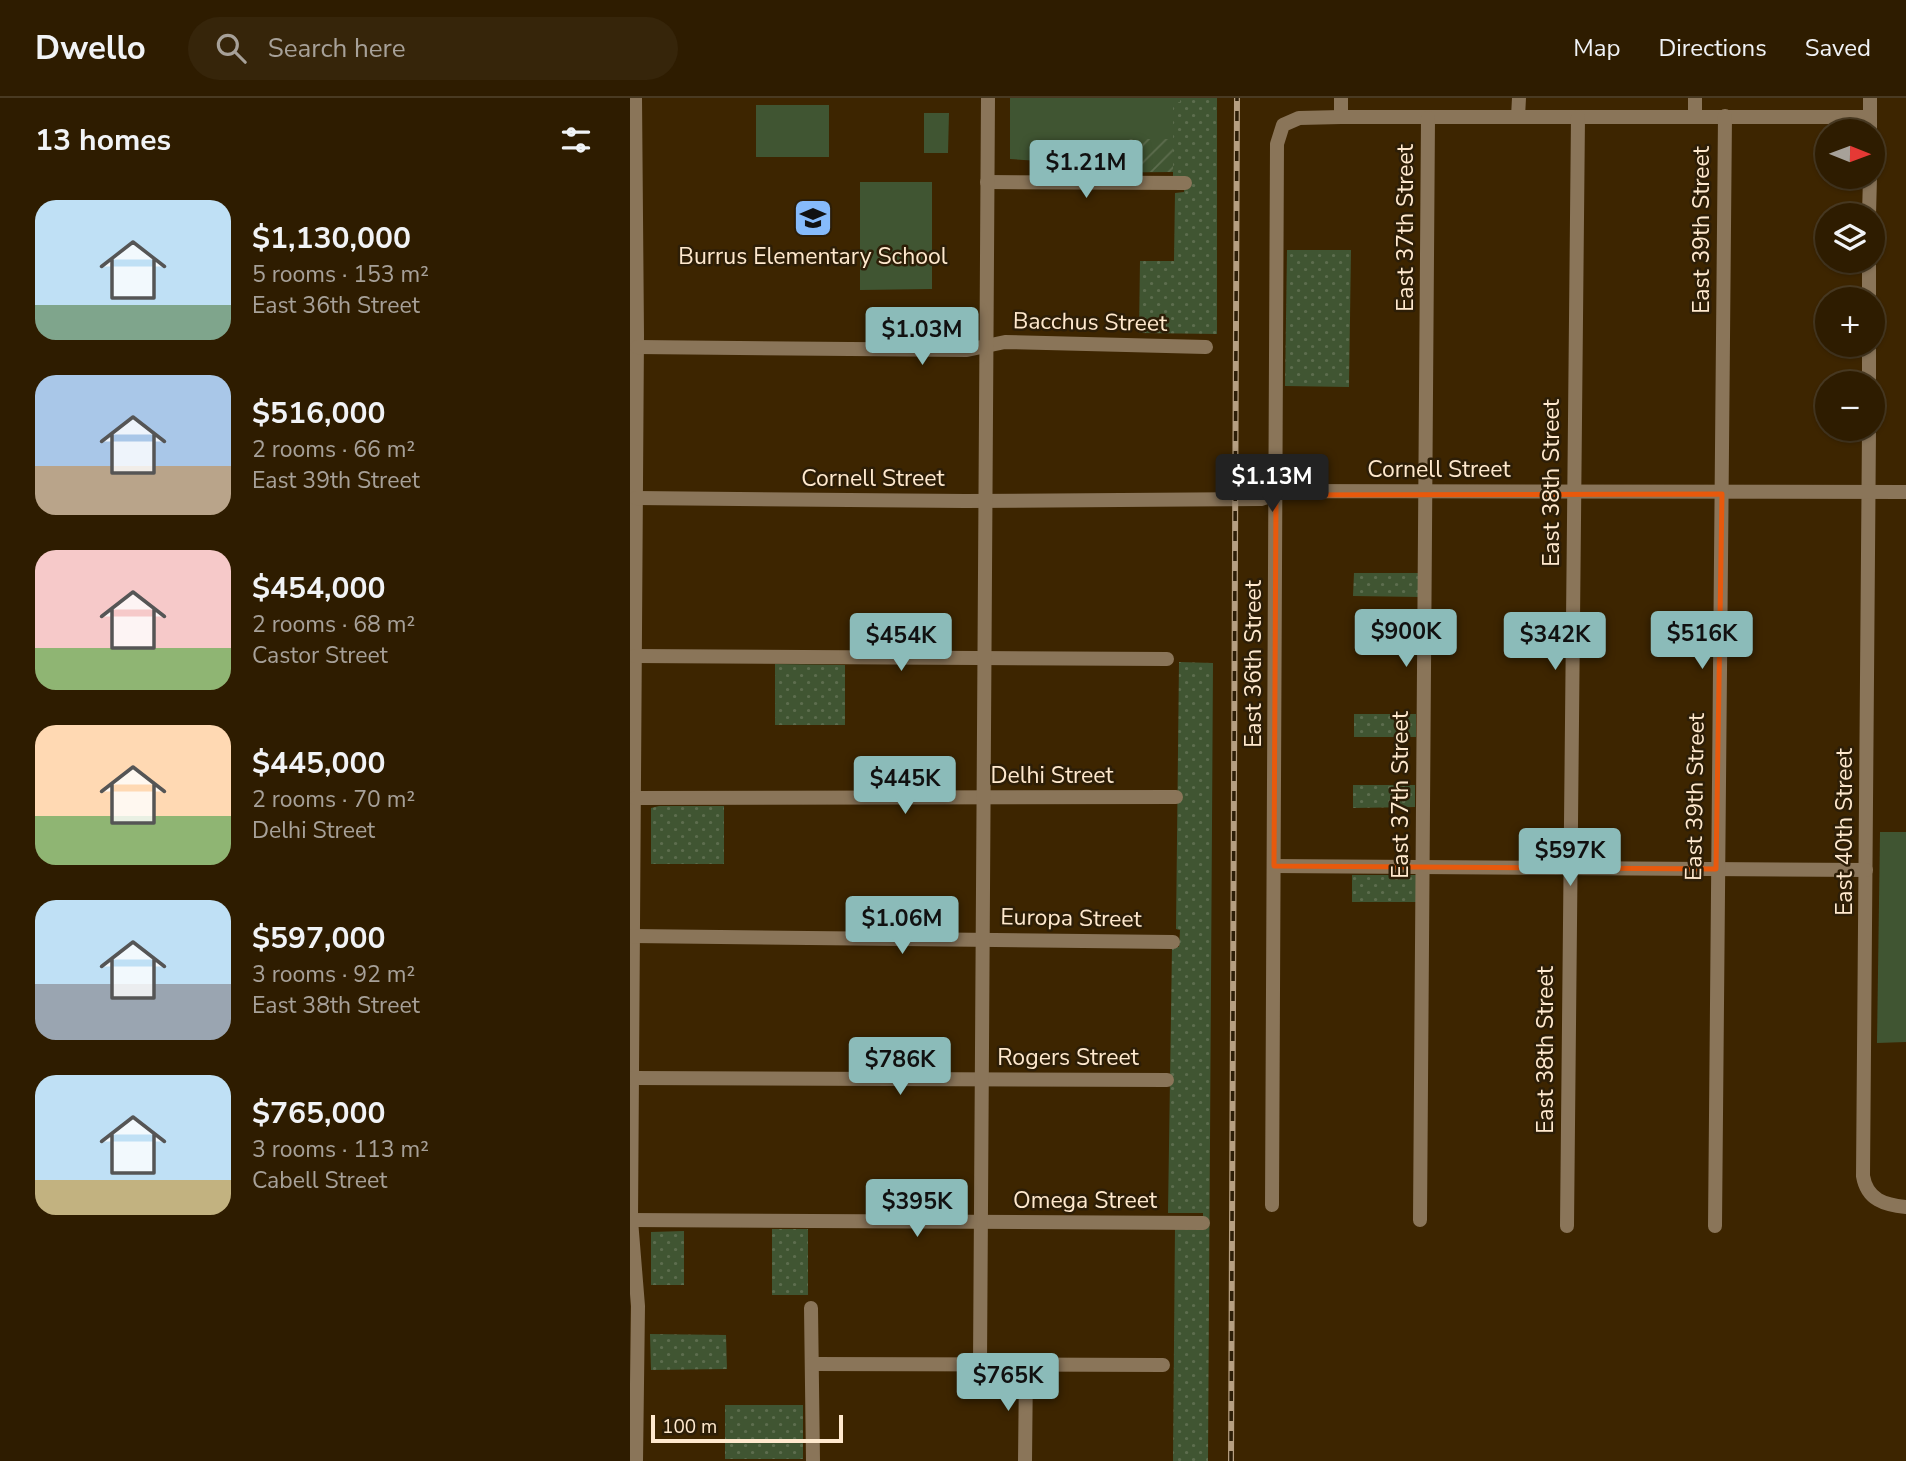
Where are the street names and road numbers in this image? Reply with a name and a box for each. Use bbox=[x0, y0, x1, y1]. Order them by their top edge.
street label: East 37th Street bbox=[1390, 143, 1421, 312]
street label: East 39th Street bbox=[1686, 145, 1717, 314]
street label: Bacchus Street bbox=[1012, 305, 1168, 339]
street label: East 38th Street bbox=[1536, 398, 1567, 567]
street label: Cornell Street bbox=[1367, 454, 1512, 485]
street label: Cornell Street bbox=[801, 463, 946, 494]
street label: East 36th Street bbox=[1238, 579, 1269, 748]
street label: East 37th Street bbox=[1385, 710, 1416, 879]
street label: East 39th Street bbox=[1678, 712, 1712, 881]
street label: East 40th Street bbox=[1829, 747, 1860, 916]
street label: Delhi Street bbox=[990, 760, 1115, 791]
street label: Europa Street bbox=[1000, 901, 1143, 935]
street label: East 38th Street bbox=[1530, 965, 1561, 1134]
street label: Rogers Street bbox=[997, 1042, 1140, 1073]
street label: Omega Street bbox=[1013, 1185, 1158, 1216]

